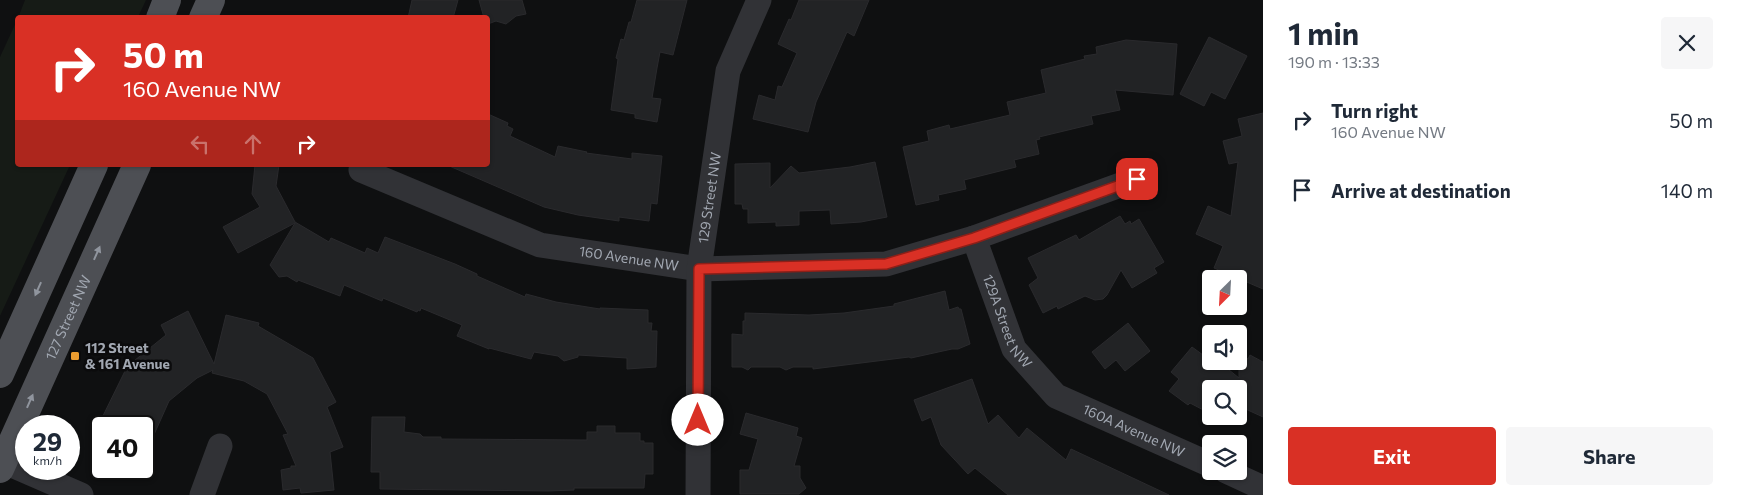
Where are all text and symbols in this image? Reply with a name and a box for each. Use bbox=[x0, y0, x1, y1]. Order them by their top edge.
text: 1 min bbox=[1288, 14, 1359, 51]
button: close bbox=[1661, 17, 1713, 69]
text: 50 m bbox=[123, 32, 204, 75]
icon: right bbox=[40, 35, 105, 100]
text: 190 m · 13:33 bbox=[1288, 52, 1380, 71]
text: 160 Avenue NW bbox=[123, 75, 281, 102]
text: Turn right bbox=[1331, 99, 1418, 122]
icon: right bbox=[1288, 106, 1316, 134]
text: 50 m bbox=[1669, 109, 1713, 132]
text: 160 Avenue NW bbox=[1331, 122, 1446, 141]
icon: left bbox=[186, 130, 214, 158]
icon: ahead bbox=[239, 130, 267, 158]
icon: right bbox=[292, 130, 320, 158]
street label: 129 Street NW bbox=[694, 151, 724, 244]
pin bbox=[1116, 158, 1158, 200]
icon: arrive bbox=[1123, 165, 1151, 193]
icon: arrive bbox=[1288, 176, 1316, 204]
text: Arrive at destination bbox=[1331, 179, 1511, 202]
text: 140 m bbox=[1661, 179, 1713, 202]
street label: 160 Avenue NW bbox=[578, 242, 680, 274]
one-way arrow bbox=[93, 246, 101, 260]
north arrow bbox=[1202, 270, 1248, 315]
map controls bbox=[1202, 270, 1247, 480]
street label: 127 Street NW bbox=[41, 272, 94, 362]
street label: 129A Street NW bbox=[980, 272, 1036, 371]
one-way arrow bbox=[34, 282, 42, 296]
button: sound bbox=[1202, 325, 1247, 370]
place label: 112 Street & 161 Avenue bbox=[85, 339, 170, 372]
marker: 112 Street & 161 Avenue bbox=[69, 350, 81, 362]
button: search bbox=[1202, 380, 1247, 425]
position arrow bbox=[671, 393, 723, 445]
one-way arrow bbox=[26, 394, 35, 409]
street label: 160A Avenue NW bbox=[1080, 400, 1188, 460]
speed limit sign: 40 bbox=[90, 415, 155, 480]
text: 29 bbox=[33, 426, 62, 456]
button: Exit bbox=[1288, 427, 1496, 485]
button: Share bbox=[1506, 427, 1713, 485]
button: layers bbox=[1202, 435, 1247, 480]
text: km/h bbox=[33, 453, 62, 467]

